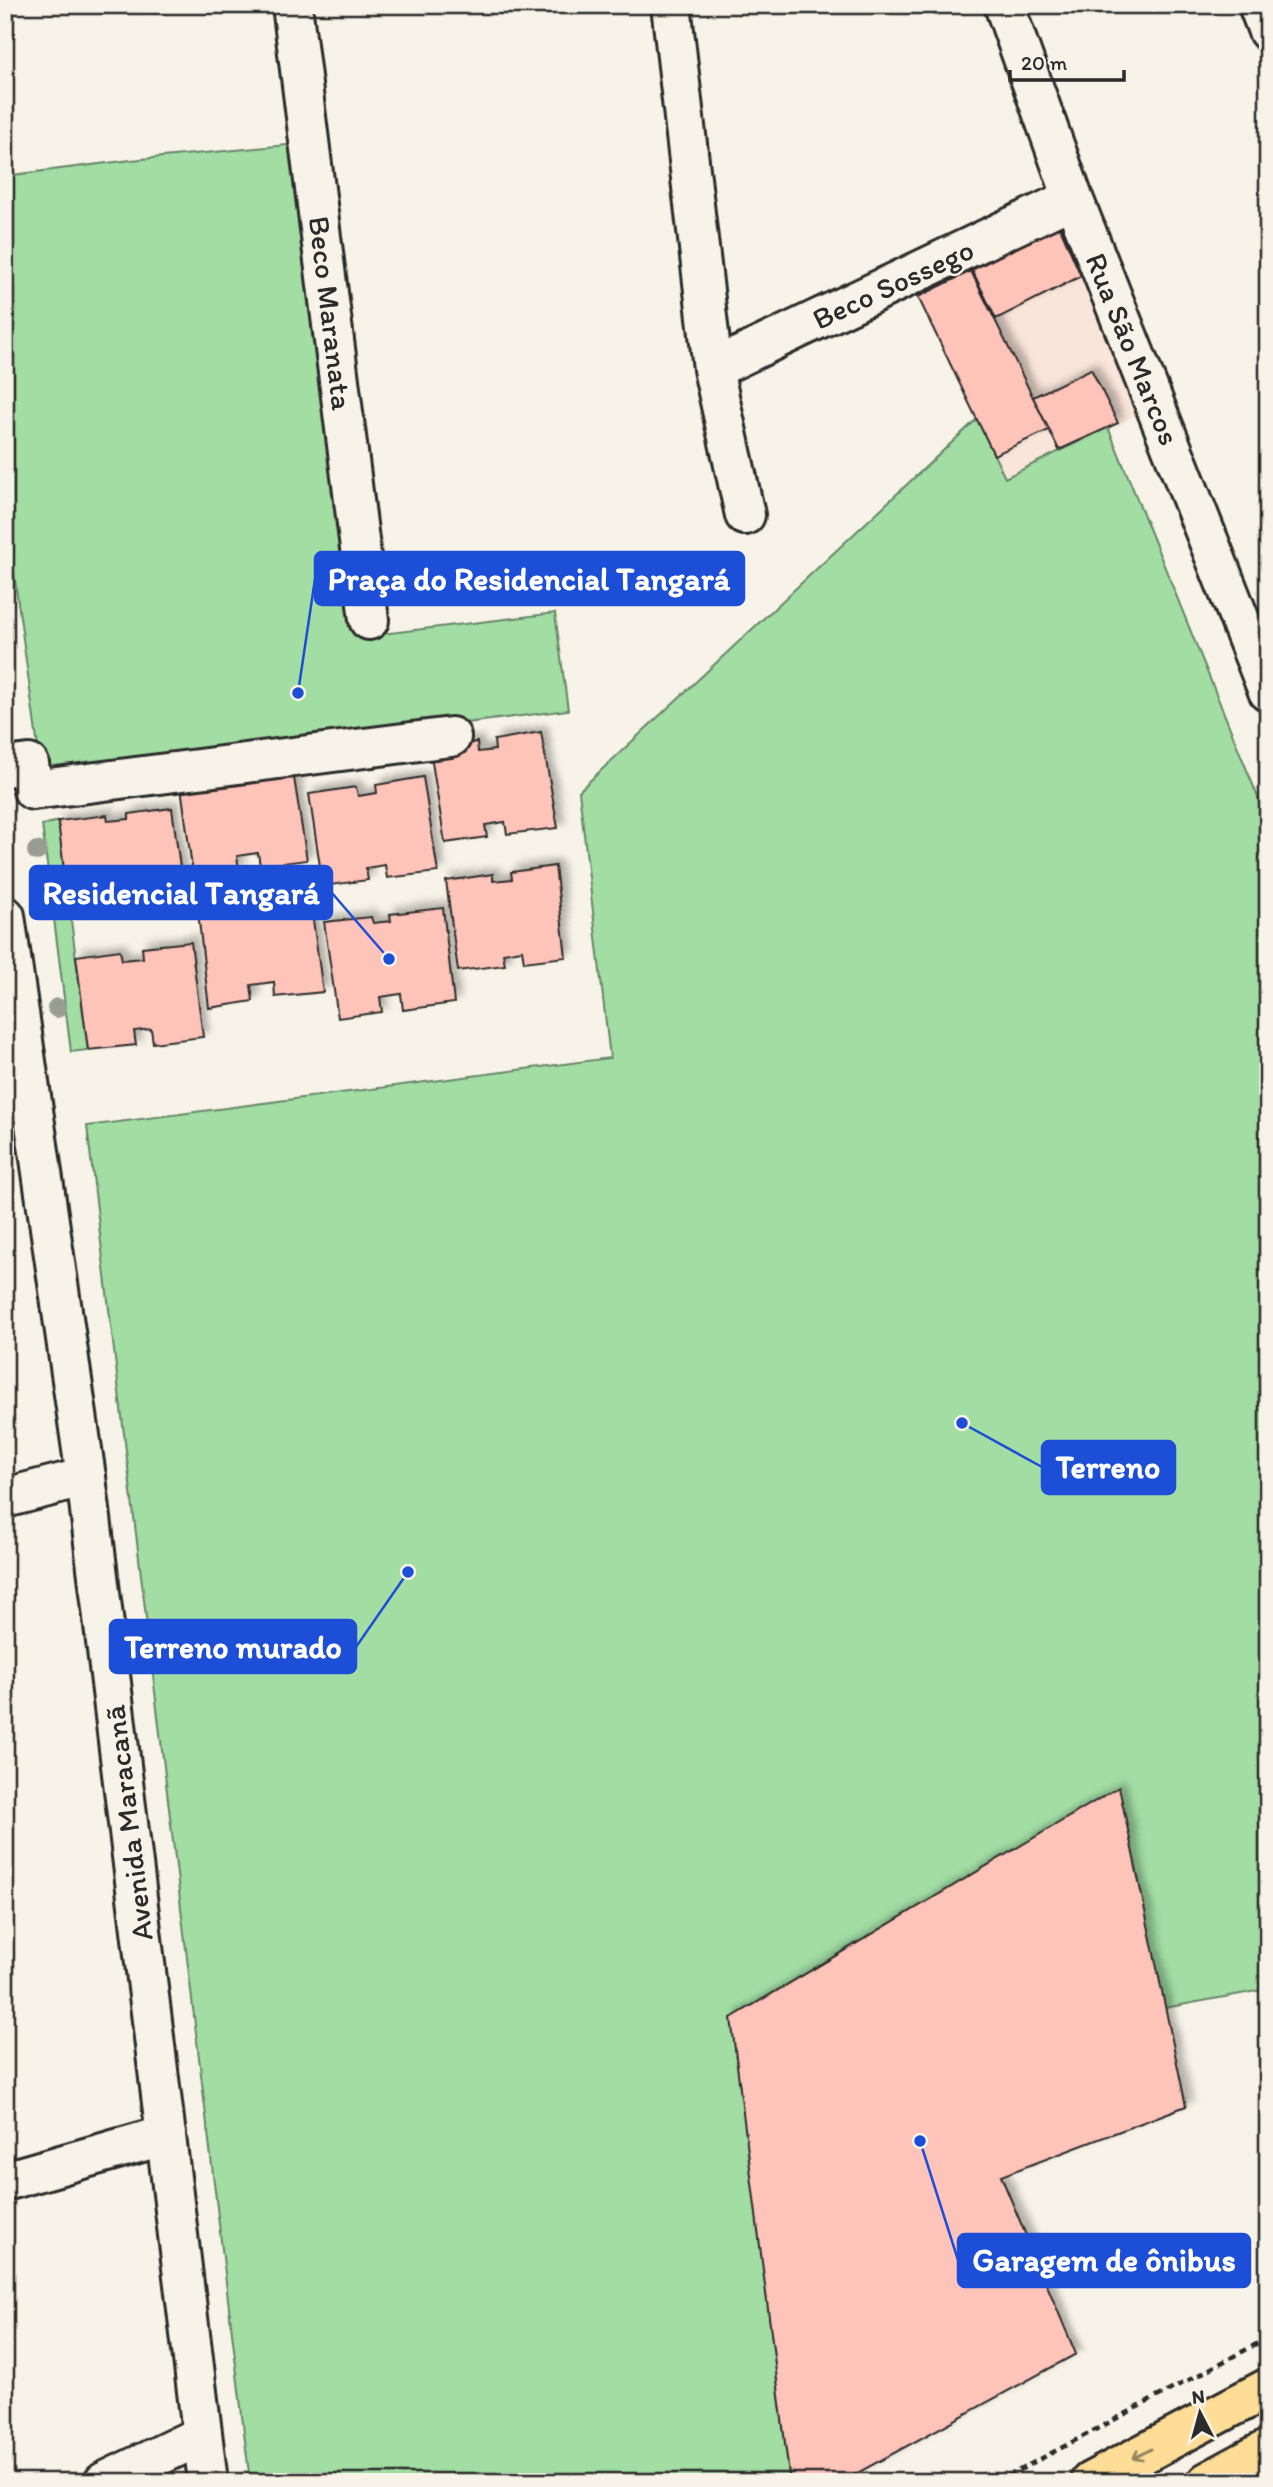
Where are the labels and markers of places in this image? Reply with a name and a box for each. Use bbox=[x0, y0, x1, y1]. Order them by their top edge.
callout: Praça do Residencial Tangará bbox=[315, 552, 744, 605]
callout: Residencial Tangará bbox=[30, 866, 332, 919]
callout: Terreno bbox=[1042, 1441, 1175, 1494]
callout: Terreno murado bbox=[110, 1620, 356, 1673]
callout: Garagem de ônibus bbox=[958, 2234, 1250, 2287]

